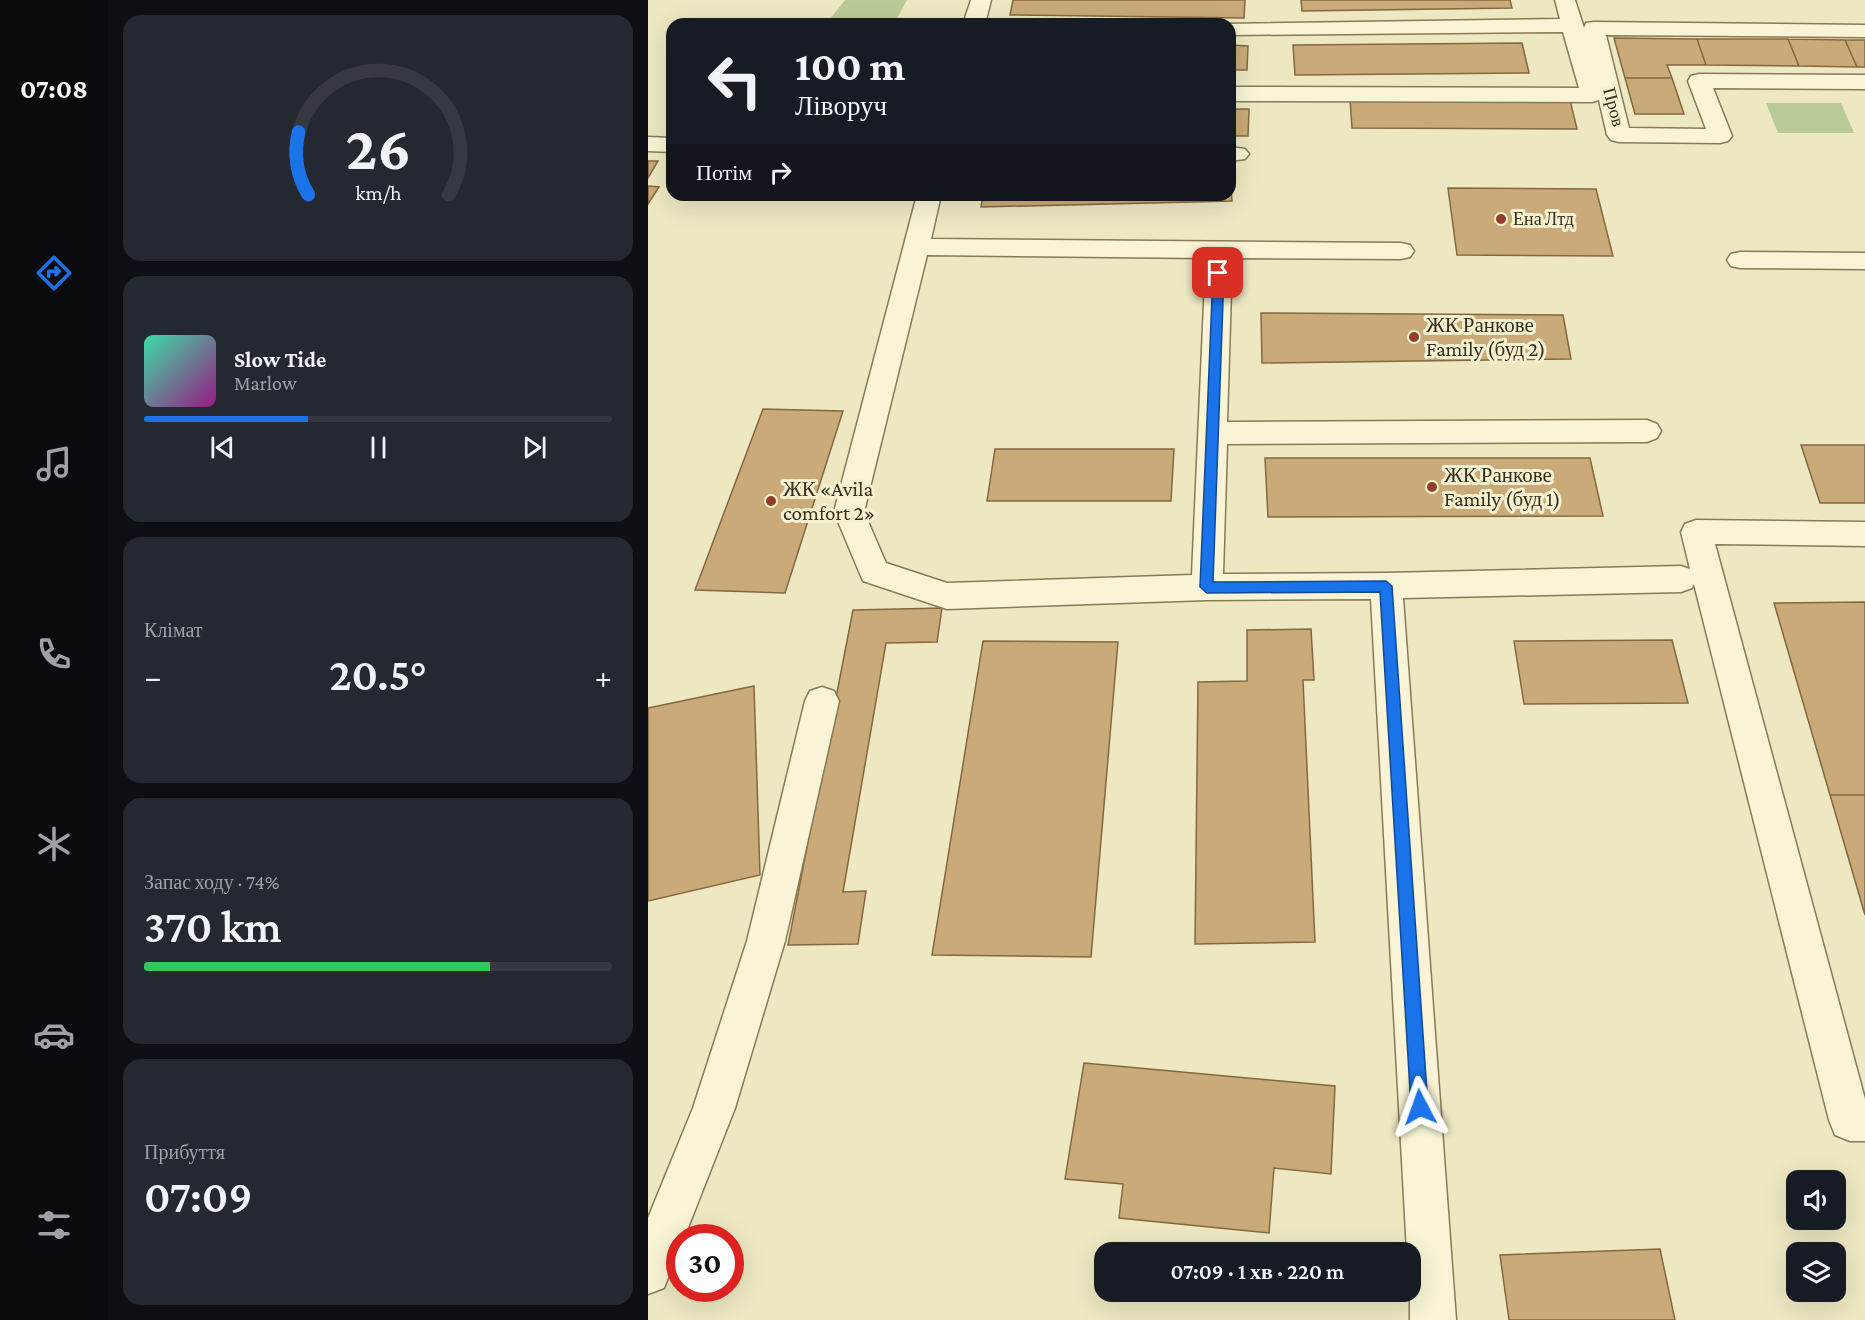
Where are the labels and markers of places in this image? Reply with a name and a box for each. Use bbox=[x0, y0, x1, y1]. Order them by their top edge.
place label: Ена Лтд bbox=[1513, 209, 1574, 229]
marker: Ена Лтд bbox=[1494, 212, 1508, 226]
pin bbox=[1192, 247, 1243, 298]
place label: ЖК Ранкове Family (буд 2) bbox=[1426, 313, 1546, 361]
marker: ЖК Ранкове Family (буд 2) bbox=[1407, 330, 1421, 344]
place label: ЖК Ранкове Family (буд 1) bbox=[1444, 463, 1561, 511]
place label: ЖК «Avila comfort 2» bbox=[783, 477, 875, 525]
marker: ЖК Ранкове Family (буд 1) bbox=[1425, 480, 1439, 494]
marker: ЖК «Avila comfort 2» bbox=[764, 494, 778, 508]

